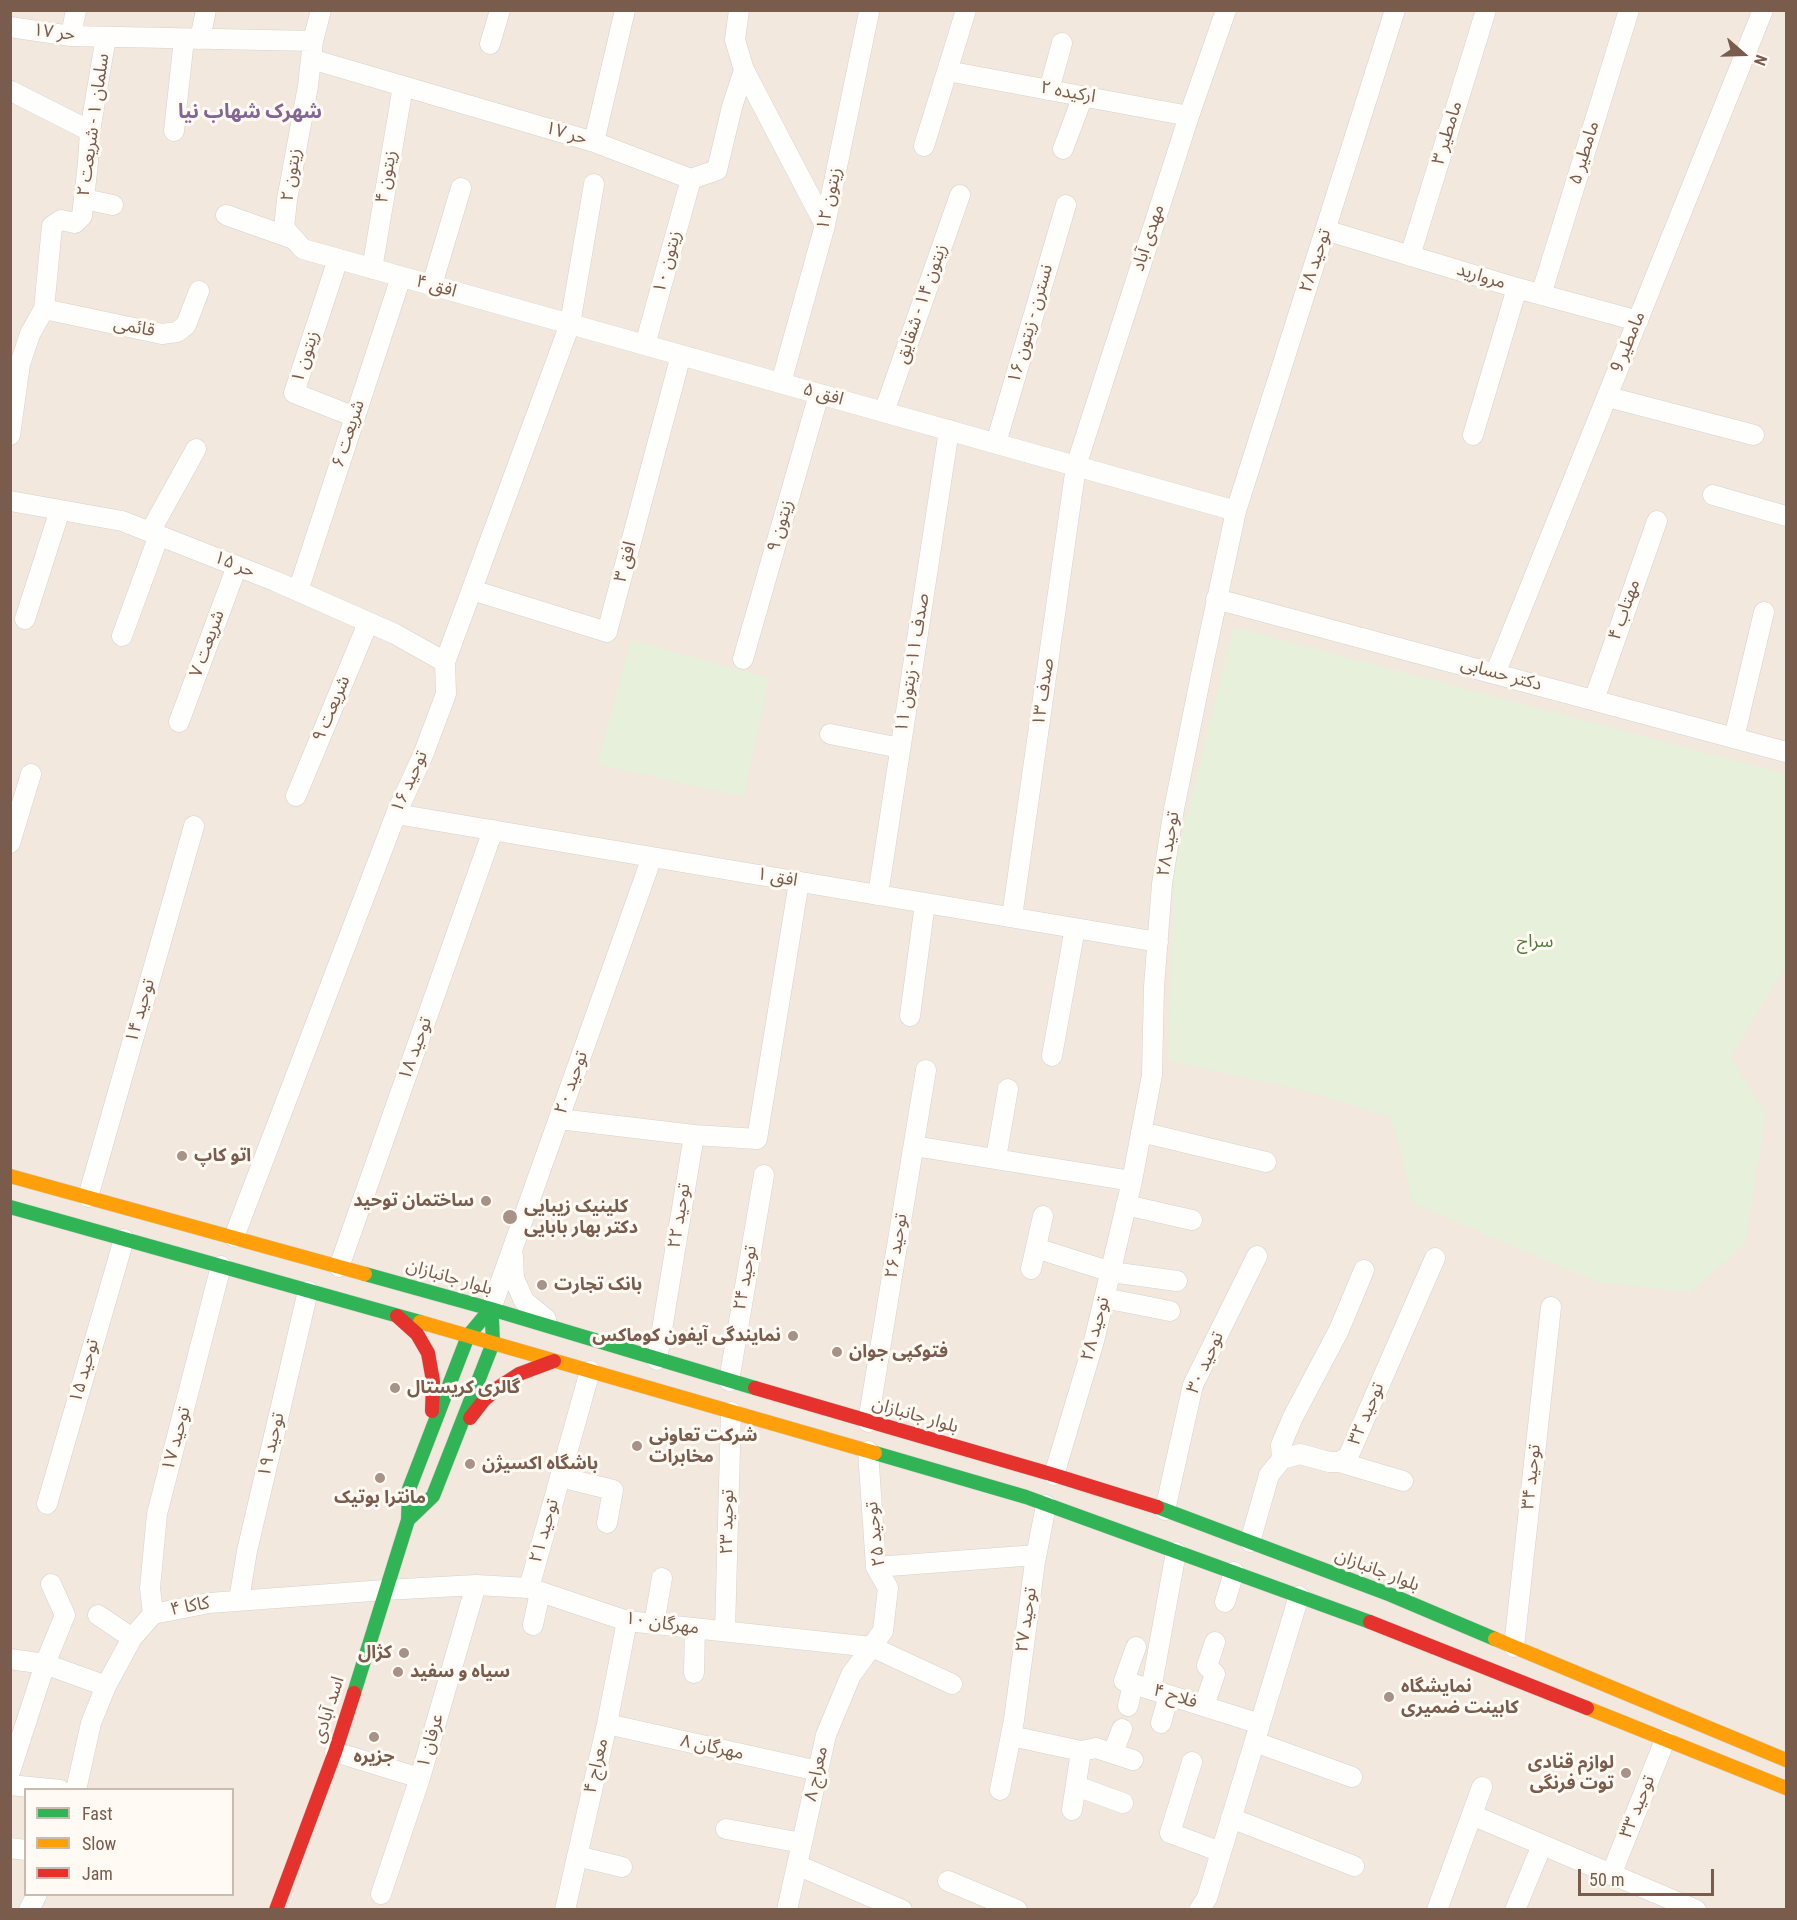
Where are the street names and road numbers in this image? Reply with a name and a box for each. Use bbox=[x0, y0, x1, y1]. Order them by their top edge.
street label: حر ۱۷ bbox=[32, 20, 76, 46]
street label: سلمان ۱ - شریعت ۲ bbox=[73, 52, 115, 198]
street label: ارکیده ۲ bbox=[1039, 78, 1097, 108]
street label: مامطیر ۳ bbox=[1428, 99, 1468, 167]
street label: حر ۱۷ bbox=[543, 118, 589, 150]
street label: مامطیر ۵ bbox=[1565, 119, 1605, 187]
street label: زیتون ۲ bbox=[277, 147, 307, 203]
street label: زیتون ۴ bbox=[372, 149, 402, 205]
street label: زیتون ۱۲ bbox=[813, 166, 847, 232]
street label: مهدی آباد bbox=[1128, 202, 1170, 274]
street label: توحید ۲۸ bbox=[1296, 227, 1336, 295]
street label: زیتون ۱۰ bbox=[649, 228, 687, 296]
street label: زیتون ۱۴ - شقایق bbox=[892, 242, 952, 366]
street label: مروارید bbox=[1454, 259, 1508, 295]
street label: نسترن - زیتون ۱۶ bbox=[1004, 262, 1058, 386]
street label: افق ۴ bbox=[413, 271, 459, 303]
street label: مامطیر 9 bbox=[1607, 308, 1651, 376]
street label: قائمی bbox=[111, 313, 157, 343]
street label: زیتون ۱ bbox=[287, 328, 325, 386]
street label: افق ۵ bbox=[800, 379, 846, 411]
street label: شریعت ۶ bbox=[328, 398, 370, 470]
street label: زیتون ۹ bbox=[763, 497, 799, 555]
street label: افق ۳ bbox=[610, 539, 642, 585]
street label: حر ۱۵ bbox=[210, 547, 258, 583]
street label: مهتاب ۴ bbox=[1605, 577, 1645, 643]
street label: صدف ۱۱- زیتون ۱۱ bbox=[891, 592, 935, 734]
street label: شریعت ۷ bbox=[186, 608, 230, 680]
street label: دکتر حسابی bbox=[1458, 654, 1544, 696]
street label: صدف ۱۳ bbox=[1029, 657, 1059, 727]
street label: شریعت ۹ bbox=[308, 673, 356, 745]
street label: توحید ۱۶ bbox=[387, 748, 433, 816]
street label: توحید ۲۸ bbox=[1153, 810, 1185, 878]
street label: افق ۱ bbox=[755, 864, 799, 892]
street label: توحید ۱۴ bbox=[122, 977, 160, 1045]
street label: توحید ۱۸ bbox=[395, 1015, 437, 1083]
street label: توحید ۲۰ bbox=[551, 1049, 593, 1117]
street label: توحید ۲۲ bbox=[664, 1182, 696, 1250]
street label: توحید ۲۶ bbox=[881, 1212, 913, 1280]
street label: توحید ۲۴ bbox=[730, 1244, 762, 1312]
street label: بلوار جانبازان bbox=[403, 1255, 495, 1301]
street label: توحید ۲۸ bbox=[1077, 1295, 1115, 1363]
street label: توحید ۳۰ bbox=[1183, 1329, 1229, 1397]
street label: توحید ۱۵ bbox=[66, 1337, 104, 1405]
street label: توحید ۳۲ bbox=[1344, 1380, 1390, 1448]
street label: بلوار جانبازان bbox=[869, 1393, 961, 1439]
street label: توحید ۱۷ bbox=[158, 1405, 196, 1473]
street label: توحید ۱۹ bbox=[254, 1411, 290, 1479]
street label: توحید ۳۴ bbox=[1518, 1443, 1546, 1511]
street label: توحید ۲۳ bbox=[717, 1489, 739, 1555]
street label: توحید ۲۱ bbox=[526, 1497, 564, 1565]
street label: توحید ۲۵ bbox=[861, 1500, 891, 1568]
street label: بلوار جانبازان bbox=[1332, 1545, 1422, 1597]
street label: توحید ۲۷ bbox=[1012, 1586, 1042, 1654]
street label: کاکا ۴ bbox=[169, 1593, 211, 1621]
street label: مهرگان ۱۰ bbox=[624, 1608, 700, 1640]
street label: اسد آبادی bbox=[308, 1674, 350, 1746]
street label: فلاح ۴ bbox=[1150, 1680, 1200, 1714]
street label: عرفان ۱ bbox=[413, 1711, 449, 1771]
street label: مهرگان ۸ bbox=[678, 1731, 746, 1765]
street label: معراج ۴ bbox=[580, 1736, 614, 1796]
street label: معراج ۸ bbox=[801, 1745, 833, 1803]
street label: توحید ۳۳ bbox=[1616, 1773, 1660, 1841]

